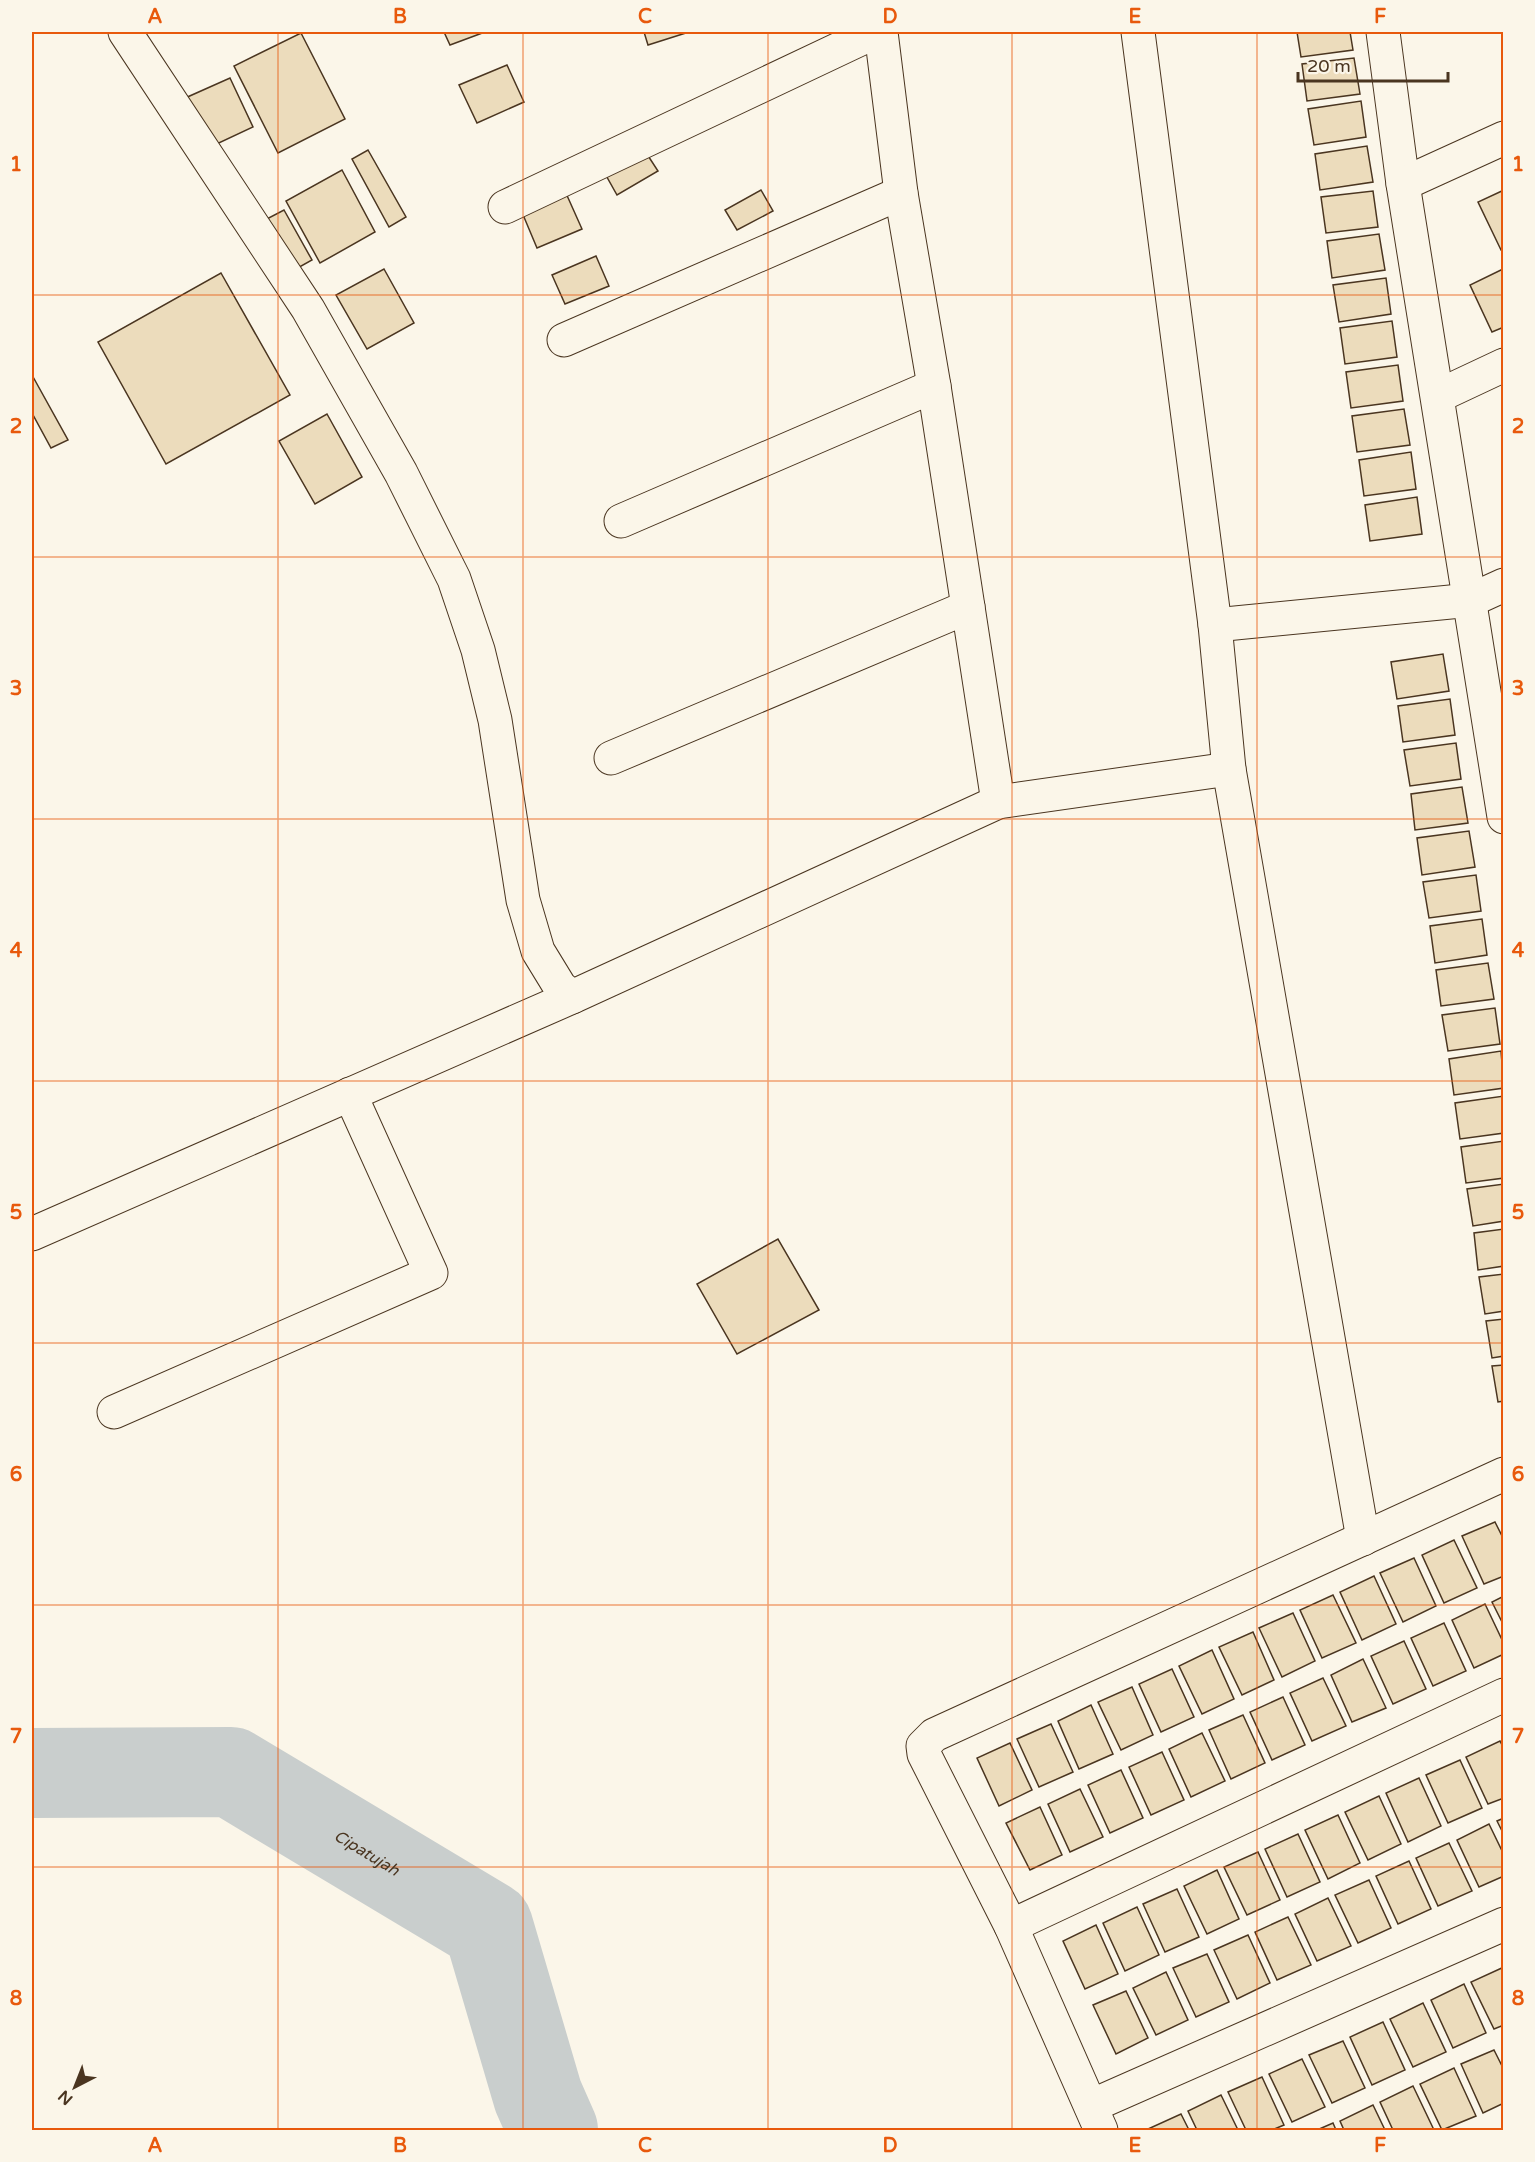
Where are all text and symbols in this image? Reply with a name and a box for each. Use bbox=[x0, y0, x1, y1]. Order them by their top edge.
text: A bbox=[148, 5, 163, 29]
text: B bbox=[393, 5, 407, 29]
text: C bbox=[638, 5, 652, 29]
text: D bbox=[882, 5, 898, 29]
text: E bbox=[1129, 5, 1142, 29]
text: F bbox=[1374, 5, 1386, 29]
scale bar bbox=[1298, 45, 1448, 83]
text: 20 m bbox=[1307, 55, 1351, 77]
text: 1 bbox=[10, 153, 22, 177]
text: 1 bbox=[1512, 153, 1524, 177]
text: 2 bbox=[10, 415, 22, 439]
text: 2 bbox=[1512, 415, 1524, 439]
text: 3 bbox=[10, 677, 22, 701]
text: 3 bbox=[1512, 677, 1524, 701]
text: 4 bbox=[10, 939, 23, 963]
text: 4 bbox=[1512, 939, 1525, 963]
text: 5 bbox=[10, 1201, 22, 1225]
text: 5 bbox=[1512, 1201, 1524, 1225]
text: 6 bbox=[10, 1463, 22, 1487]
text: 6 bbox=[1512, 1463, 1524, 1487]
text: 7 bbox=[10, 1725, 22, 1749]
text: 7 bbox=[1512, 1725, 1524, 1749]
water label: Cipatujah bbox=[330, 1826, 404, 1881]
text: 8 bbox=[10, 1987, 22, 2011]
text: 8 bbox=[1512, 1987, 1524, 2011]
north arrow bbox=[45, 2057, 105, 2117]
text: N bbox=[54, 2086, 77, 2109]
text: A bbox=[148, 2134, 163, 2158]
text: B bbox=[393, 2134, 407, 2158]
text: C bbox=[638, 2134, 652, 2158]
text: D bbox=[882, 2134, 898, 2158]
text: E bbox=[1129, 2134, 1142, 2158]
text: F bbox=[1374, 2134, 1386, 2158]

